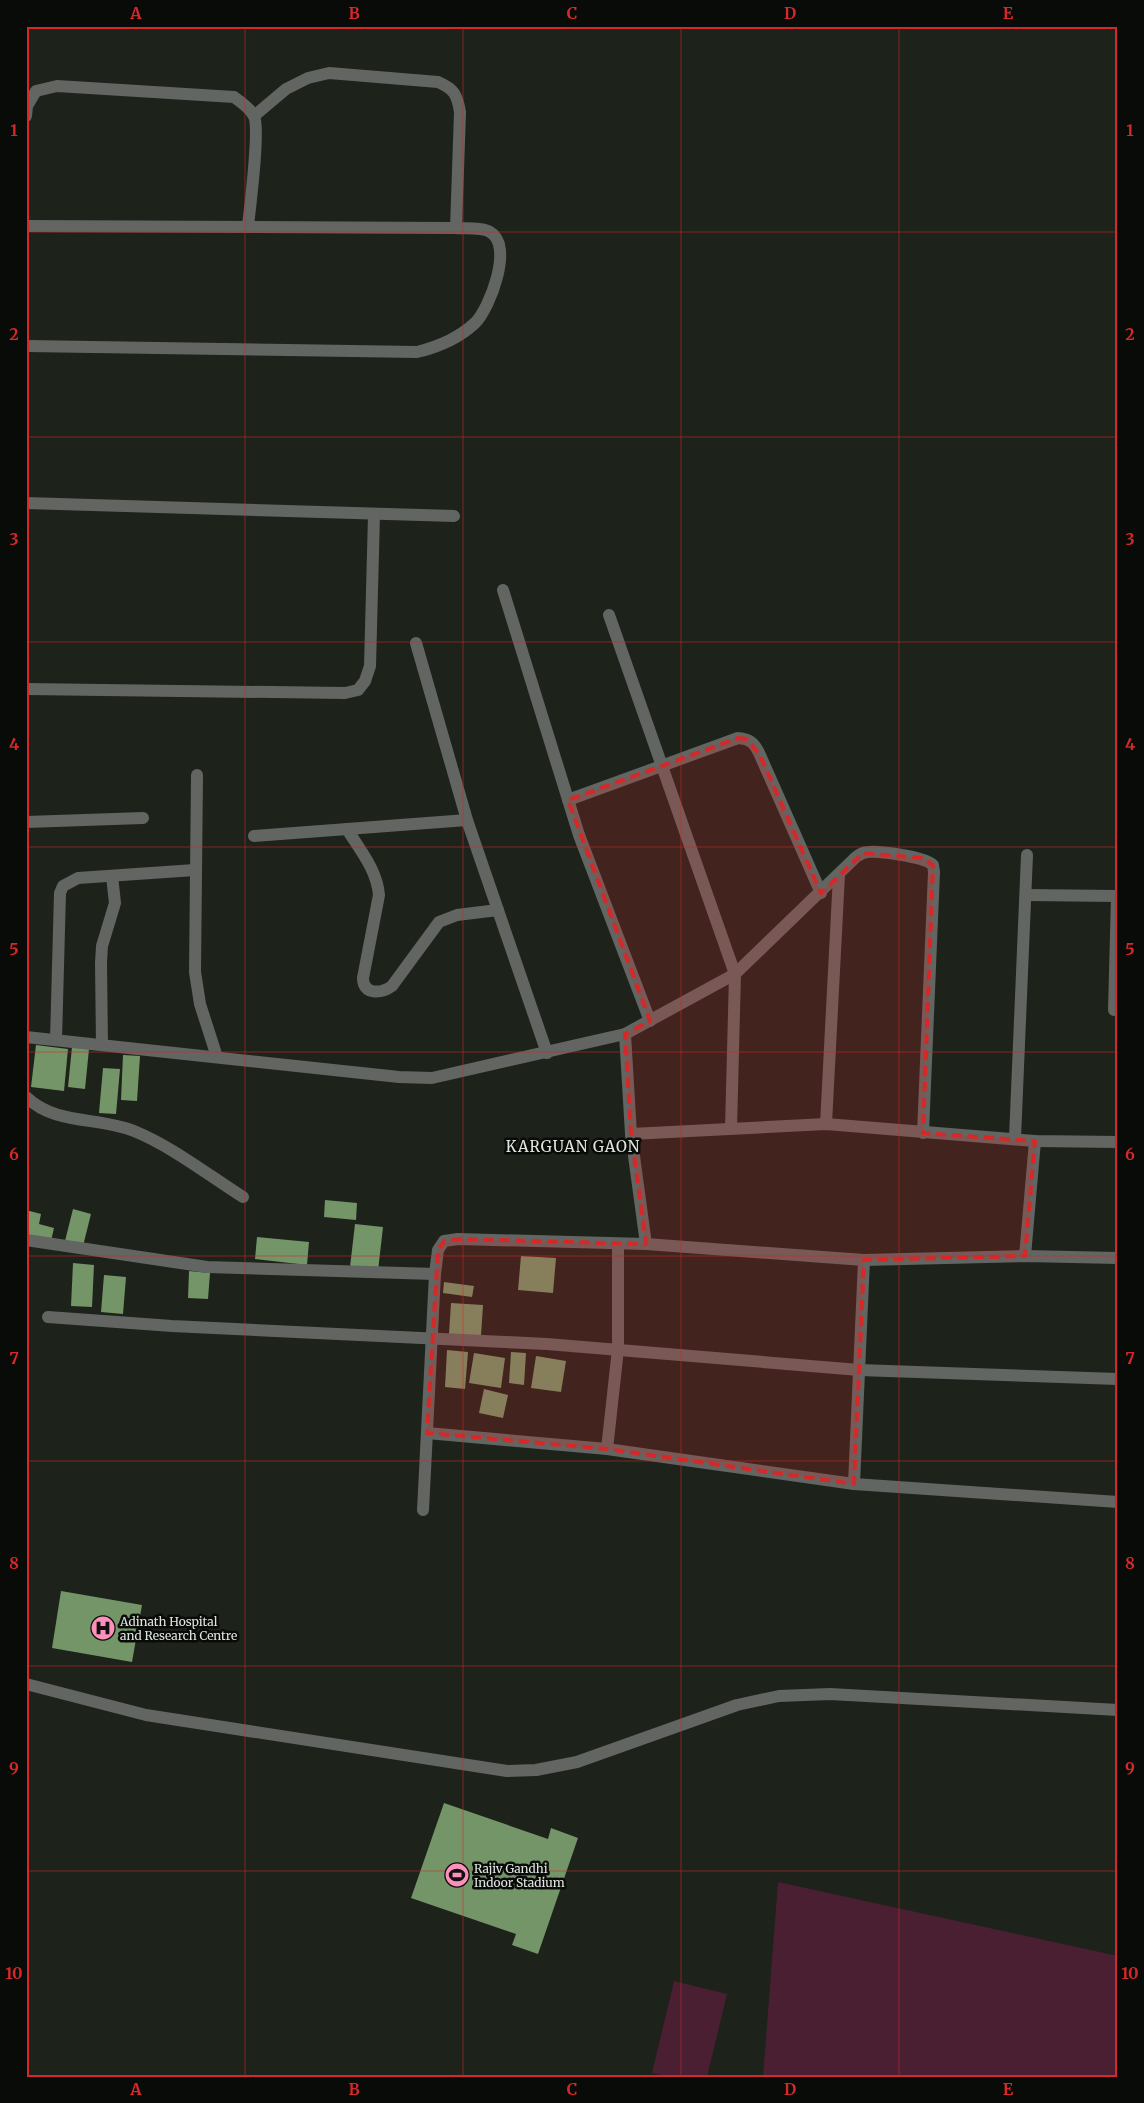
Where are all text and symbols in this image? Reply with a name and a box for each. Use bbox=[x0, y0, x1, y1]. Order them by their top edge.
text: A bbox=[129, 3, 142, 23]
text: B bbox=[348, 3, 360, 23]
text: C bbox=[567, 3, 577, 23]
text: D bbox=[784, 3, 796, 23]
text: E bbox=[1003, 3, 1014, 23]
text: 1 bbox=[10, 120, 18, 140]
text: 1 bbox=[1126, 120, 1134, 140]
text: 2 bbox=[9, 324, 19, 344]
text: 2 bbox=[1125, 324, 1135, 344]
text: 3 bbox=[9, 529, 19, 549]
text: 3 bbox=[1125, 529, 1135, 549]
text: 4 bbox=[9, 734, 19, 754]
text: 4 bbox=[1125, 734, 1135, 754]
text: 5 bbox=[9, 939, 19, 959]
text: 5 bbox=[1125, 939, 1135, 959]
district label: KARGUAN GAON bbox=[506, 1137, 640, 1156]
text: 6 bbox=[9, 1144, 19, 1164]
text: 6 bbox=[1125, 1144, 1135, 1164]
text: 7 bbox=[9, 1348, 19, 1368]
text: 7 bbox=[1125, 1348, 1135, 1368]
text: 8 bbox=[9, 1553, 19, 1573]
text: 8 bbox=[1125, 1553, 1135, 1573]
place label: Adinath Hospital and Research Centre bbox=[119, 1614, 237, 1643]
hospital icon: Adinath Hospital and Research Centre bbox=[90, 1615, 116, 1641]
text: 9 bbox=[9, 1758, 19, 1778]
text: 9 bbox=[1125, 1758, 1135, 1778]
place label: Rajiv Gandhi Indoor Stadium bbox=[474, 1861, 565, 1890]
sports icon: Rajiv Gandhi Indoor Stadium bbox=[444, 1862, 470, 1888]
text: 10 bbox=[5, 1963, 23, 1983]
text: 10 bbox=[1121, 1963, 1139, 1983]
text: A bbox=[129, 2079, 142, 2099]
text: B bbox=[348, 2079, 360, 2099]
text: C bbox=[567, 2079, 577, 2099]
text: D bbox=[784, 2079, 796, 2099]
text: E bbox=[1003, 2079, 1014, 2099]

